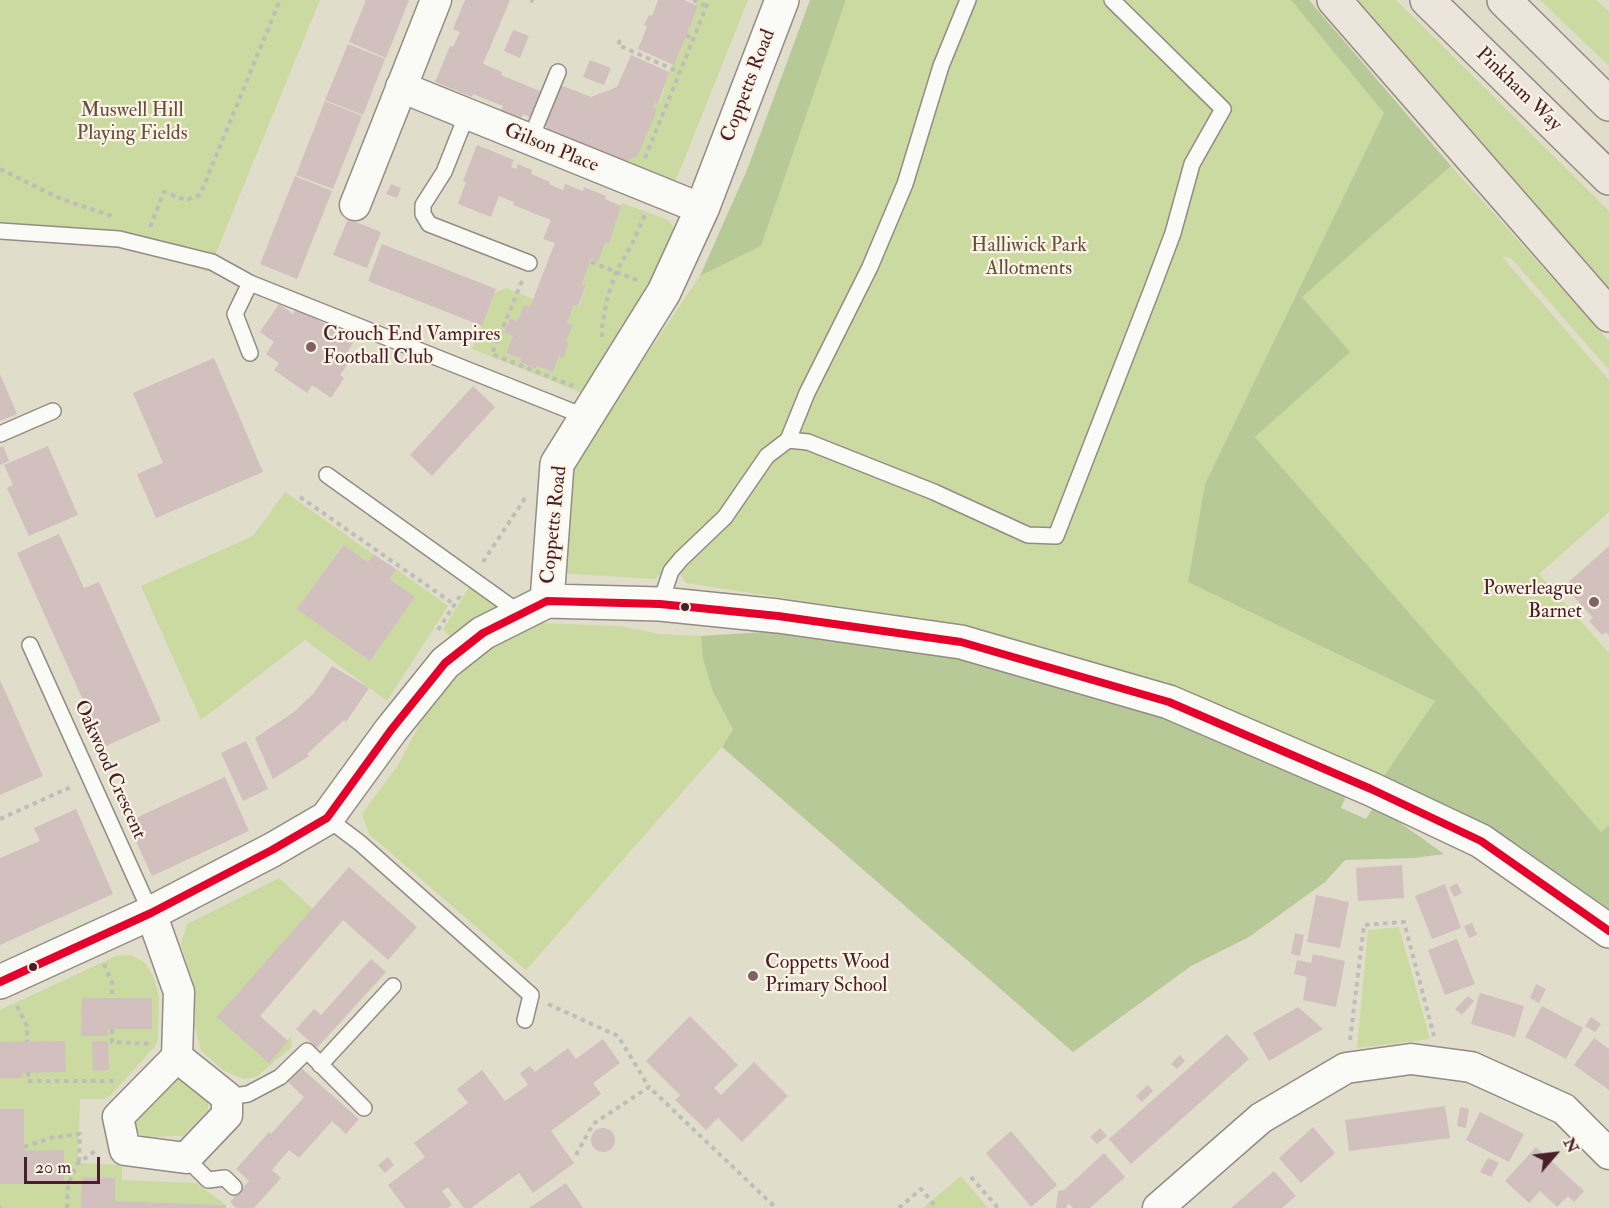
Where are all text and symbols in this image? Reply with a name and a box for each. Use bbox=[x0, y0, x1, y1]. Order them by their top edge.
street label: Coppetts Road bbox=[717, 26, 781, 146]
street label: Pinkham Way bbox=[1470, 43, 1566, 137]
park label: Muswell Hill Playing Fields bbox=[76, 100, 188, 147]
street label: Gilson Place bbox=[500, 119, 602, 179]
park label: Halliwick Park Allotments bbox=[971, 235, 1087, 282]
place label: Crouch End Vampires Football Club bbox=[323, 324, 500, 371]
marker: Crouch End Vampires Football Club bbox=[304, 340, 318, 354]
street label: Coppetts Road bbox=[537, 465, 573, 585]
place label: Powerleague Barnet bbox=[1483, 578, 1582, 625]
marker: Powerleague Barnet bbox=[1587, 595, 1601, 609]
unlabelled marker bbox=[679, 601, 691, 613]
street label: Oakwood Crescent bbox=[68, 697, 150, 843]
place label: Coppetts Wood Primary School bbox=[765, 952, 890, 999]
unlabelled marker bbox=[27, 961, 39, 973]
marker: Coppetts Wood Primary School bbox=[746, 969, 760, 983]
north arrow bbox=[1525, 1124, 1585, 1184]
text: N bbox=[1559, 1135, 1583, 1157]
scale bar bbox=[27, 1145, 104, 1183]
text: 20 m bbox=[35, 1156, 71, 1179]

